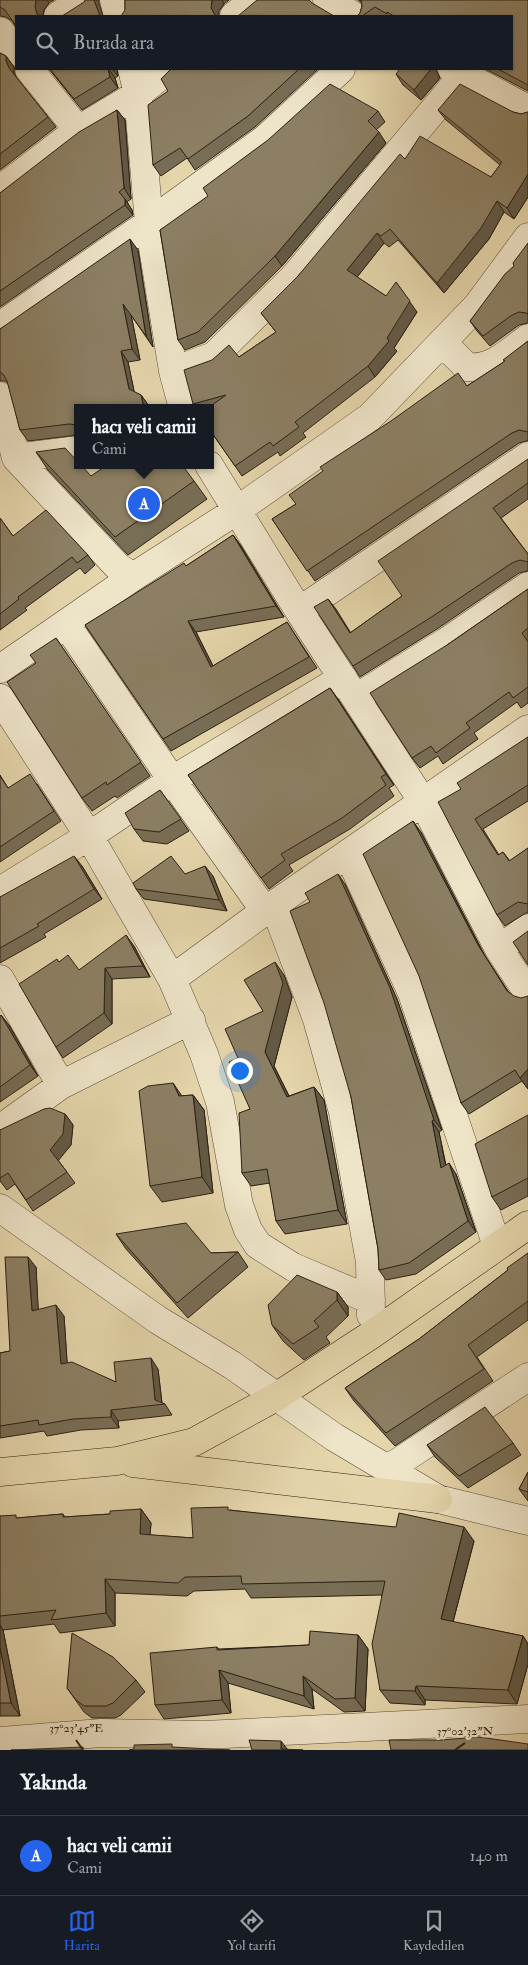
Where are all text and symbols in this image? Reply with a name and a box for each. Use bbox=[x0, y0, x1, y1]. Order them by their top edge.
search box bbox=[15, 15, 513, 70]
icon: search bbox=[33, 29, 61, 57]
text: Burada ara bbox=[73, 31, 154, 55]
popup bbox=[74, 404, 214, 469]
text: hacı veli camii bbox=[92, 415, 196, 439]
text: Cami bbox=[92, 439, 127, 459]
pin: A bbox=[128, 485, 160, 523]
your location bbox=[227, 1058, 253, 1084]
text: 37°23'45"E bbox=[49, 1721, 103, 1736]
text: 37°02'32"N bbox=[437, 1724, 493, 1739]
text: Yakında bbox=[20, 1769, 87, 1796]
text: hacı veli camii bbox=[67, 1834, 172, 1858]
text: A bbox=[31, 1846, 41, 1866]
text: 140 m bbox=[470, 1846, 508, 1866]
text: Cami bbox=[67, 1858, 102, 1878]
tab: Harita bbox=[64, 1907, 100, 1954]
tab: Yol tarifi bbox=[227, 1907, 276, 1954]
tab: Kaydedilen bbox=[403, 1907, 464, 1954]

